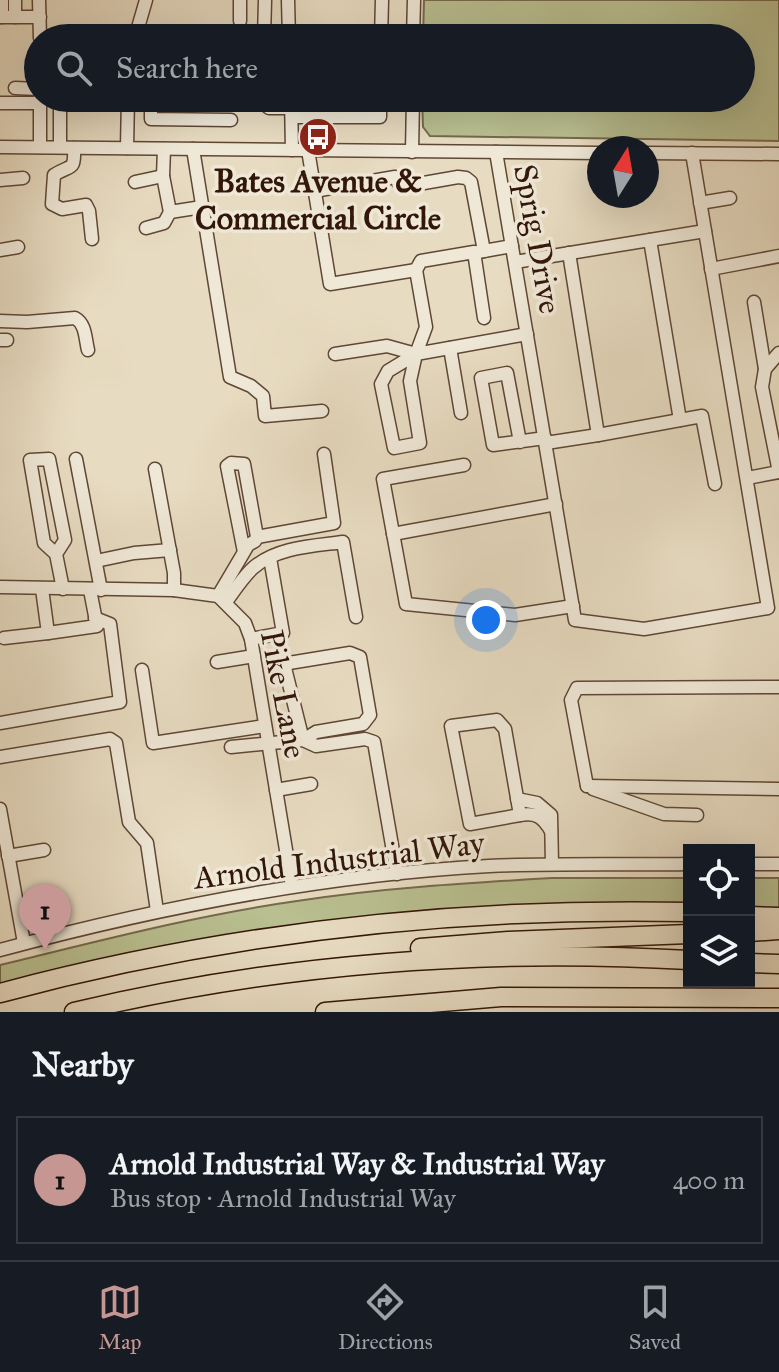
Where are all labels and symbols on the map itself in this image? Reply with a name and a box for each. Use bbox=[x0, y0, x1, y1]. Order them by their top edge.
bus stop icon: Bates Avenue & Commercial Circle bbox=[297, 116, 339, 158]
north arrow bbox=[587, 136, 659, 208]
street label: Sprig Drive bbox=[505, 161, 570, 317]
place label: Bates Avenue & Commercial Circle bbox=[195, 162, 441, 238]
your location bbox=[466, 600, 506, 640]
street label: Pike Lane bbox=[252, 627, 315, 761]
street label: Arnold Industrial Way bbox=[190, 823, 488, 898]
pin: 1 bbox=[19, 884, 71, 950]

